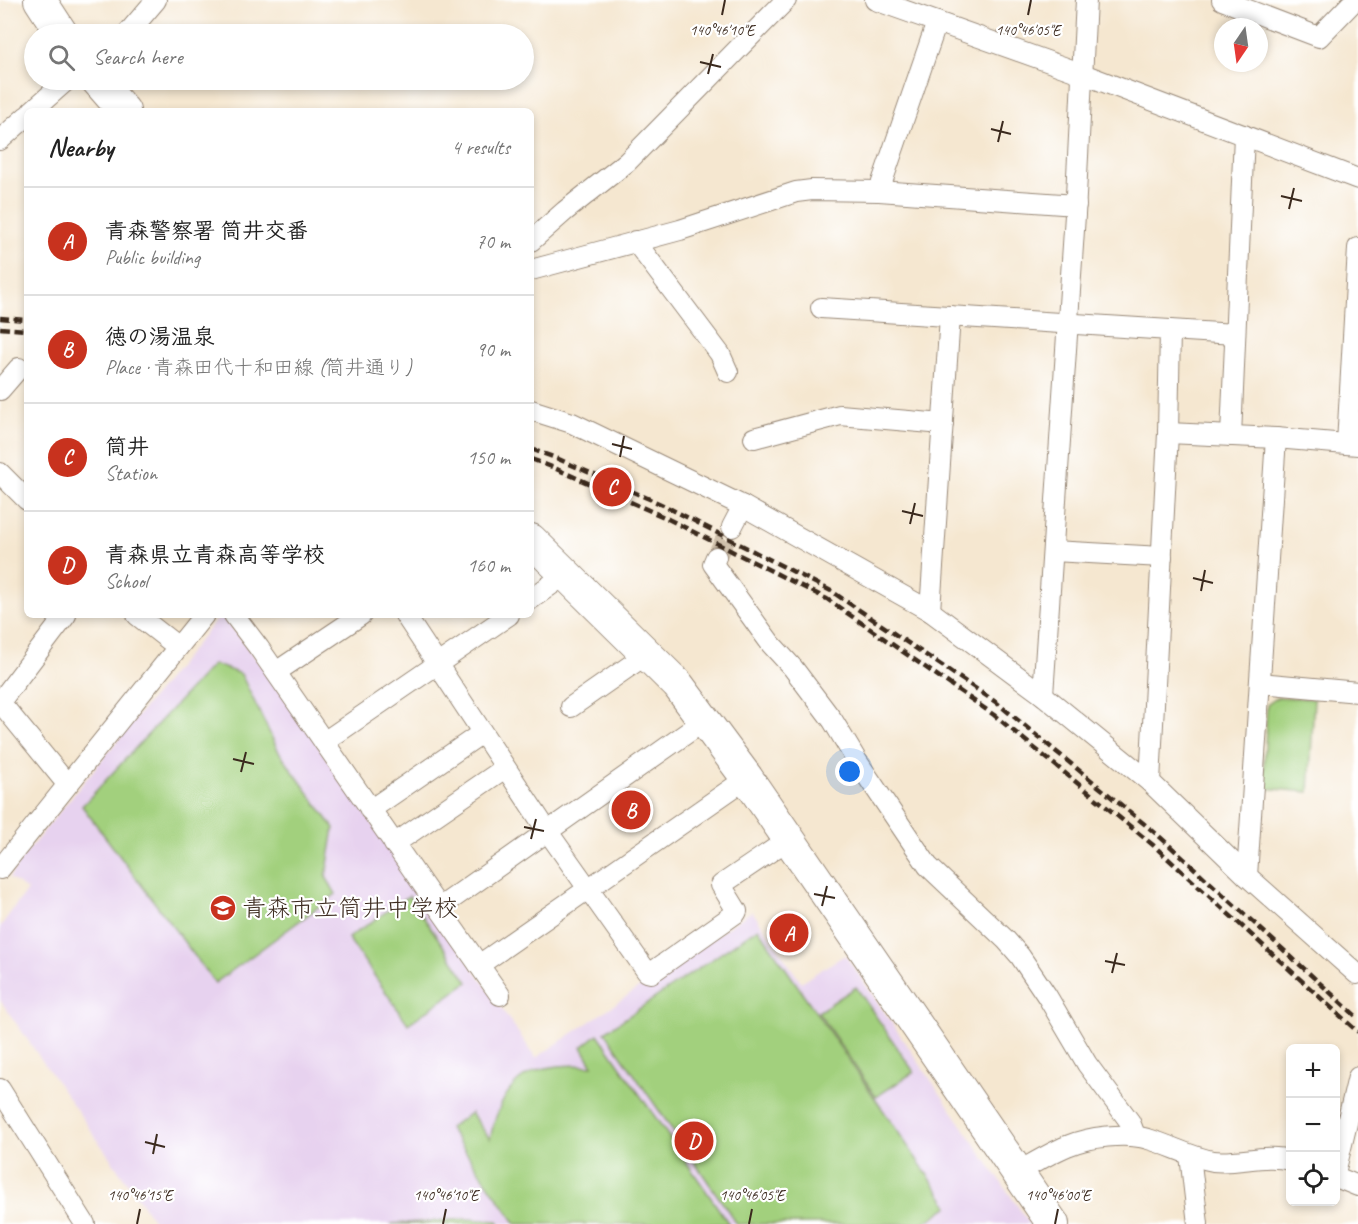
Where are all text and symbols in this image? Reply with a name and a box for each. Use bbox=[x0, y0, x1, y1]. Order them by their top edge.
north arrow bbox=[1214, 18, 1268, 72]
text: 140°46'10"E bbox=[690, 21, 756, 40]
text: 140°46'05"E bbox=[996, 21, 1062, 40]
search box bbox=[24, 24, 534, 90]
icon: search bbox=[45, 41, 78, 74]
text: Search here bbox=[93, 43, 183, 71]
text: Nearby bbox=[48, 131, 113, 164]
text: 4 results bbox=[451, 135, 510, 160]
text: 青森警察署 筒井交番 bbox=[105, 217, 308, 245]
text: A bbox=[62, 229, 73, 254]
text: 70 m bbox=[476, 229, 510, 254]
text: Public building bbox=[105, 245, 200, 270]
text: 徳の湯温泉 bbox=[105, 323, 215, 351]
text: B bbox=[62, 337, 73, 362]
text: 90 m bbox=[476, 337, 510, 362]
text: Place · 青森田代十和田線 (筒井通り) bbox=[105, 355, 412, 380]
text: 筒井 bbox=[105, 433, 149, 461]
text: C bbox=[63, 445, 72, 470]
text: 150 m bbox=[467, 445, 510, 470]
text: Station bbox=[105, 461, 157, 486]
pin: C bbox=[592, 464, 632, 510]
text: 青森県立青森高等学校 bbox=[105, 541, 325, 569]
text: D bbox=[62, 553, 73, 578]
text: 160 m bbox=[467, 553, 510, 578]
text: School bbox=[105, 569, 148, 594]
your location bbox=[835, 757, 864, 786]
pin: B bbox=[612, 788, 650, 832]
school or university icon: 青森市立筒井中学校 bbox=[208, 893, 238, 923]
place label: 青森市立筒井中学校 bbox=[242, 893, 458, 923]
pin: A bbox=[770, 910, 808, 956]
map controls bbox=[1286, 1044, 1340, 1206]
button: + bbox=[1286, 1044, 1340, 1098]
button: − bbox=[1286, 1098, 1340, 1152]
pin: D bbox=[674, 1118, 714, 1164]
button: locate bbox=[1286, 1152, 1340, 1206]
text: 140°46'15"E bbox=[108, 1186, 174, 1205]
text: 140°46'10"E bbox=[414, 1186, 480, 1205]
text: 140°46'05"E bbox=[720, 1186, 786, 1205]
text: 140°46'00"E bbox=[1026, 1186, 1092, 1205]

